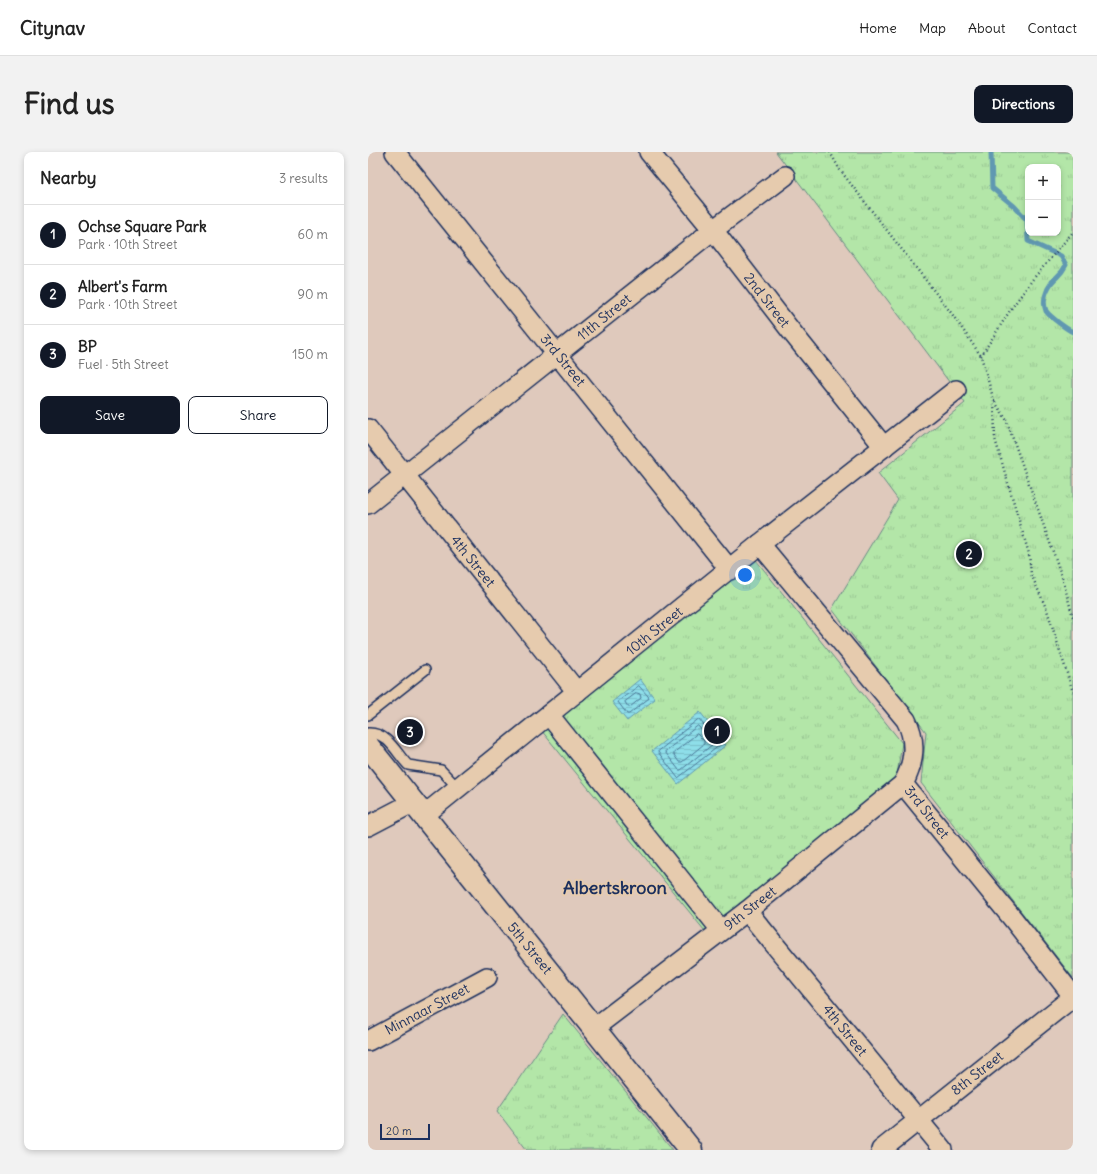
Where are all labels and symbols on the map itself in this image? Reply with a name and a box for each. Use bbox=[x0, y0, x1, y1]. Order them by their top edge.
street label: 2nd Street bbox=[740, 269, 794, 331]
street label: 11th Street bbox=[573, 290, 635, 344]
street label: 3rd Street bbox=[536, 330, 590, 390]
street label: 4th Street bbox=[447, 531, 500, 591]
pin: 2 bbox=[956, 539, 982, 569]
your location bbox=[735, 565, 755, 585]
street label: 10th Street bbox=[622, 602, 686, 659]
pin: 1 bbox=[704, 716, 730, 746]
pin: 3 bbox=[397, 717, 423, 747]
street label: 3rd Street bbox=[901, 782, 953, 842]
district label: Albertskroon bbox=[563, 876, 667, 899]
street label: 9th Street bbox=[720, 882, 780, 934]
street label: 5th Street bbox=[504, 918, 557, 978]
street label: Minnaar Street bbox=[382, 979, 473, 1039]
street label: 4th Street bbox=[819, 1000, 872, 1060]
street label: 8th Street bbox=[947, 1047, 1007, 1099]
scale bar bbox=[380, 1122, 430, 1141]

